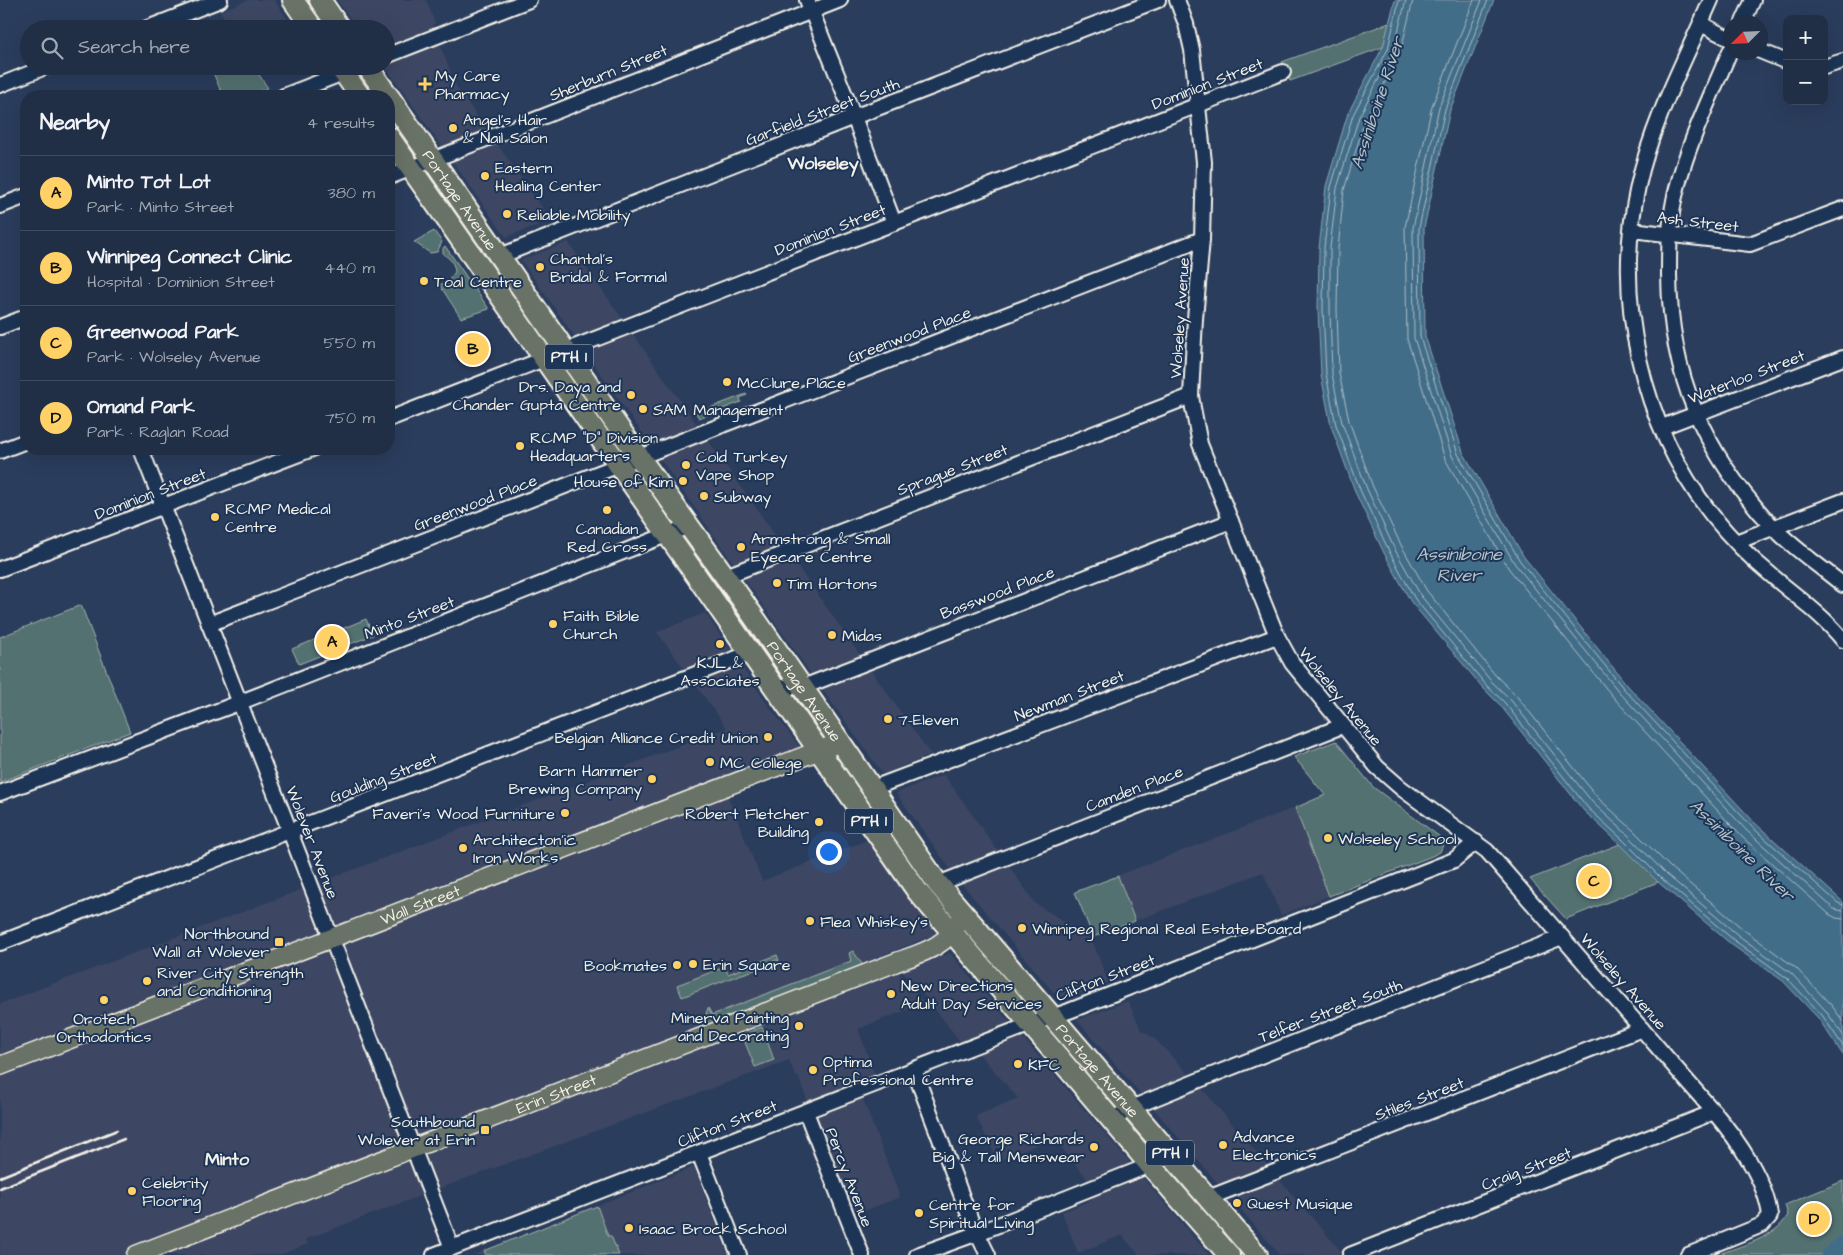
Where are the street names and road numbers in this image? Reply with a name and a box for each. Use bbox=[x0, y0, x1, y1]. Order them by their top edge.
street label: Sherburn Street bbox=[546, 39, 671, 107]
street label: Dominion Street bbox=[1149, 52, 1267, 115]
street label: Garfield Street South bbox=[742, 72, 903, 151]
street label: Portage Avenue bbox=[417, 146, 502, 255]
street label: Dominion Street bbox=[772, 198, 890, 261]
street label: Ash Street bbox=[1656, 206, 1740, 238]
street label: Wolseley Avenue bbox=[1165, 256, 1196, 380]
street label: Greenwood Place bbox=[845, 301, 974, 369]
road number: PTH 1 bbox=[545, 344, 593, 370]
street label: Waterloo Street bbox=[1685, 344, 1808, 409]
street label: Sprague Street bbox=[894, 439, 1012, 502]
street label: Dominion Street bbox=[92, 462, 210, 525]
street label: Greenwood Place bbox=[411, 469, 540, 537]
street label: Basswood Place bbox=[937, 561, 1058, 625]
street label: Minto Street bbox=[361, 590, 458, 645]
street label: Portage Avenue bbox=[761, 637, 847, 747]
street label: Wolseley Avenue bbox=[1293, 642, 1387, 752]
street label: Newman Street bbox=[1011, 665, 1128, 727]
street label: Goulding Street bbox=[327, 747, 441, 809]
street label: Camden Place bbox=[1082, 760, 1187, 818]
street label: Wolever Avenue bbox=[280, 783, 344, 902]
road number: PTH 1 bbox=[845, 808, 893, 834]
street label: Wall Street bbox=[377, 880, 464, 931]
street label: Wolseley Avenue bbox=[1574, 929, 1672, 1036]
street label: Clifton Street bbox=[1052, 949, 1159, 1007]
street label: Telfer Street South bbox=[1255, 973, 1405, 1048]
street label: Portage Avenue bbox=[1050, 1019, 1144, 1123]
street label: Erin Street bbox=[513, 1069, 600, 1120]
street label: Stiles Street bbox=[1371, 1072, 1468, 1126]
street label: Clifton Street bbox=[674, 1095, 781, 1153]
street label: Percy Avenue bbox=[819, 1124, 878, 1231]
road number: PTH 1 bbox=[1146, 1140, 1194, 1166]
street label: Craig Street bbox=[1478, 1141, 1575, 1197]

